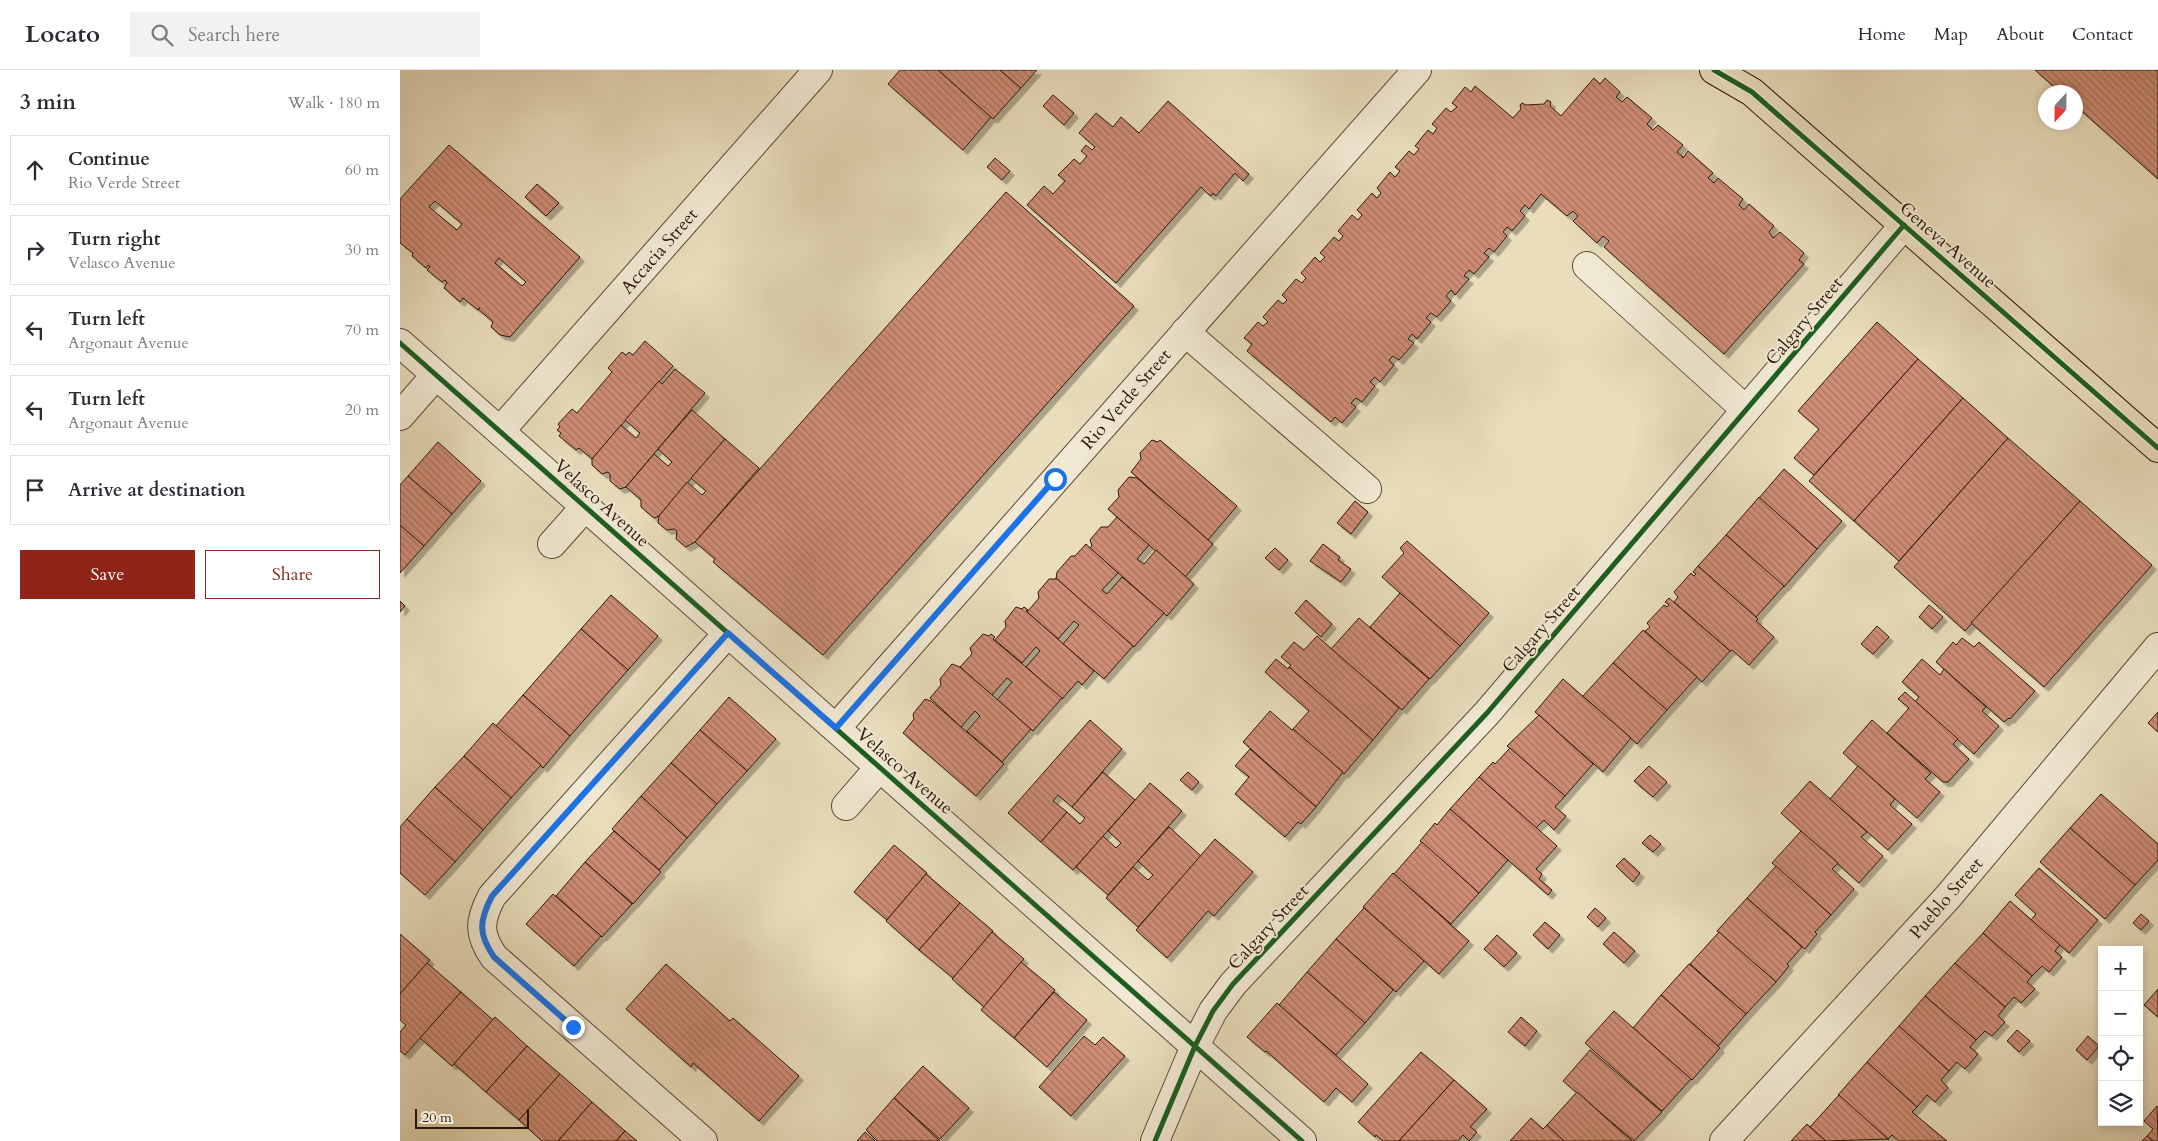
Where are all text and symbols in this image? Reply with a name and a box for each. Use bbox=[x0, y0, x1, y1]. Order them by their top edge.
search box bbox=[130, 12, 480, 57]
text: Locato bbox=[25, 18, 100, 51]
icon: search bbox=[148, 21, 176, 49]
text: Search here bbox=[188, 22, 280, 48]
text: Home bbox=[1858, 22, 1906, 47]
text: Map bbox=[1934, 22, 1968, 47]
text: About bbox=[1996, 22, 2044, 47]
text: Contact bbox=[2072, 22, 2133, 47]
north arrow bbox=[2038, 85, 2083, 130]
text: 3 min bbox=[20, 88, 76, 117]
text: Walk · 180 m bbox=[288, 92, 380, 114]
text: Continue bbox=[68, 146, 150, 172]
icon: ahead bbox=[21, 156, 49, 184]
text: 60 m bbox=[345, 159, 379, 181]
text: Rio Verde Street bbox=[68, 172, 180, 194]
street label: Geneva Avenue bbox=[1894, 196, 2002, 294]
street label: Accacia Street bbox=[615, 203, 704, 300]
text: Turn right bbox=[68, 226, 160, 252]
icon: right bbox=[21, 236, 49, 264]
text: 30 m bbox=[345, 239, 379, 261]
text: Velasco Avenue bbox=[68, 252, 175, 274]
street label: Calgary Street bbox=[1760, 272, 1849, 371]
text: Turn left bbox=[68, 306, 145, 332]
icon: left bbox=[21, 316, 49, 344]
text: 70 m bbox=[345, 319, 379, 341]
text: Argonaut Avenue bbox=[68, 332, 189, 354]
street label: Rio Verde Street bbox=[1076, 343, 1177, 455]
text: Turn left bbox=[68, 386, 145, 412]
icon: left bbox=[21, 396, 49, 424]
text: 20 m bbox=[345, 399, 379, 421]
text: Argonaut Avenue bbox=[68, 412, 189, 434]
street label: Velasco Avenue bbox=[548, 454, 655, 553]
route start bbox=[1044, 468, 1067, 491]
icon: arrive bbox=[21, 476, 49, 504]
text: Arrive at destination bbox=[68, 477, 245, 503]
button: Save bbox=[20, 550, 195, 599]
button: Share bbox=[205, 550, 380, 599]
street label: Calgary Street bbox=[1496, 580, 1587, 678]
street label: Velasco Avenue bbox=[851, 722, 959, 820]
street label: Pueblo Street bbox=[1904, 852, 1989, 945]
street label: Calgary Street bbox=[1222, 879, 1315, 975]
map controls bbox=[2098, 946, 2143, 1126]
button: + bbox=[2098, 946, 2143, 991]
button: − bbox=[2098, 991, 2143, 1036]
route end bbox=[562, 1016, 585, 1039]
button: locate bbox=[2098, 1036, 2143, 1081]
button: layers bbox=[2098, 1081, 2143, 1126]
scale bar bbox=[415, 1106, 529, 1129]
text: 20 m bbox=[422, 1108, 452, 1127]

